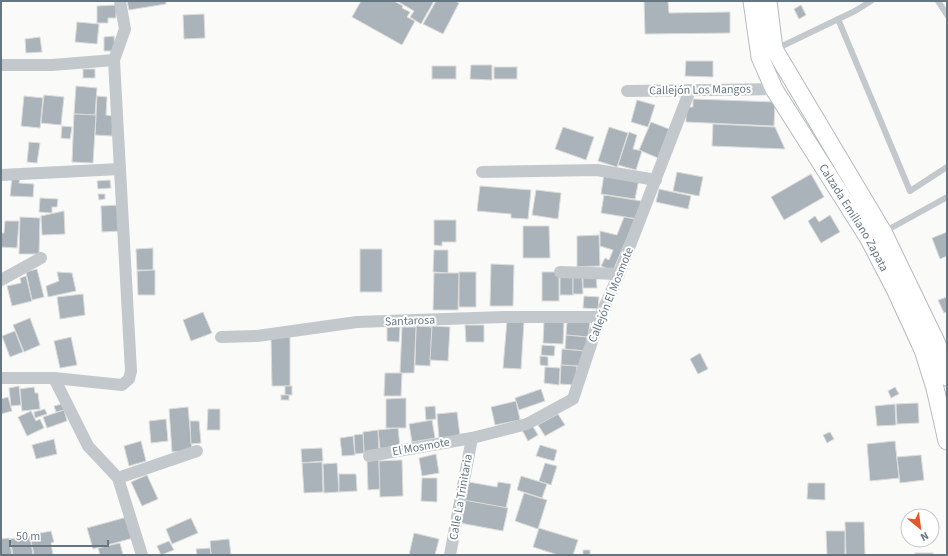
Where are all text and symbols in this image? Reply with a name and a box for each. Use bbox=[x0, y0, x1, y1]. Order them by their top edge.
street label: Callejón Los Mangos bbox=[649, 81, 751, 99]
street label: Calzada Emiliano Zapata bbox=[815, 160, 893, 275]
street label: Callejón El Mosmote bbox=[584, 245, 638, 345]
street label: Santarosa bbox=[384, 312, 436, 330]
street label: El Mosmote bbox=[391, 434, 451, 460]
street label: Calle La Trinitaria bbox=[445, 453, 477, 541]
north arrow bbox=[900, 508, 940, 548]
scale bar bbox=[10, 522, 108, 548]
text: 50 m bbox=[16, 528, 40, 545]
text: N bbox=[918, 528, 931, 545]

